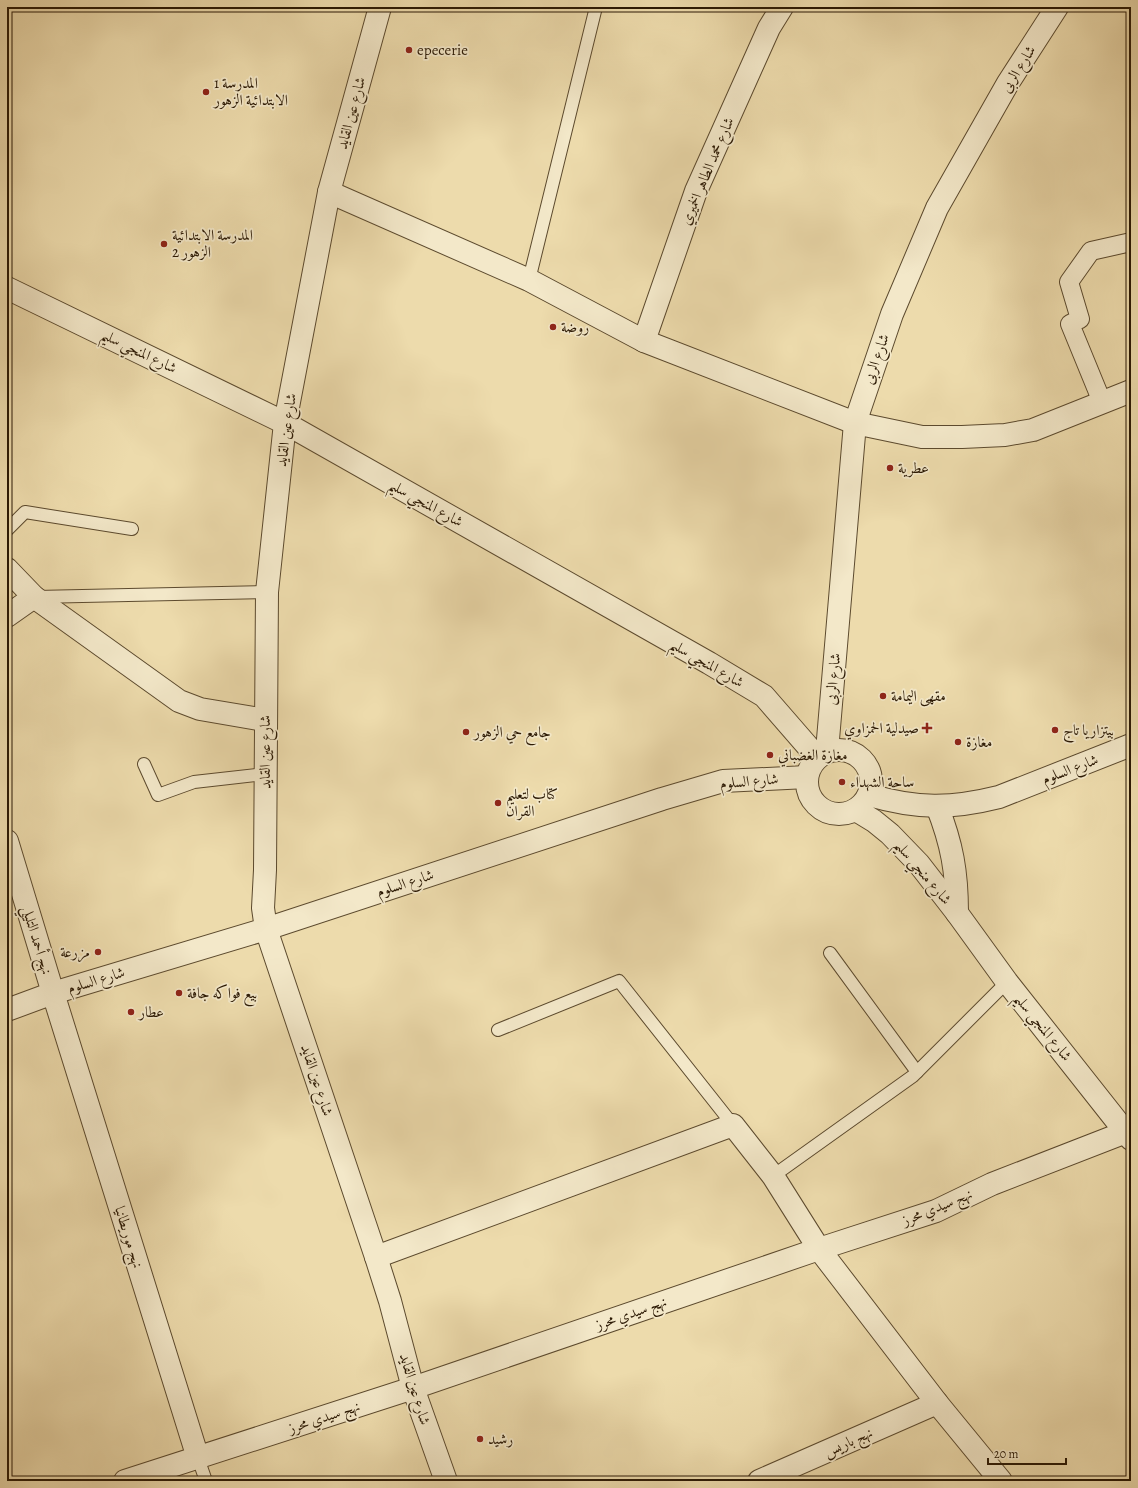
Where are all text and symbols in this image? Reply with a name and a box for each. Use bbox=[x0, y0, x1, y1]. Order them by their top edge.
place label: epecerie bbox=[417, 40, 468, 60]
street label: شارع الربى bbox=[996, 42, 1043, 98]
marker: epecerie bbox=[404, 45, 414, 55]
place label: 1 المدرسة الابتدائية الزهور bbox=[212, 73, 288, 110]
street label: شارع عين القايد bbox=[332, 75, 373, 152]
marker: 1 المدرسة الابتدائية الزهور bbox=[201, 87, 211, 97]
street label: شارع محمد الطاهر الخميري bbox=[675, 114, 741, 229]
place label: المدرسة الابتدائية الزهور 2 bbox=[172, 225, 253, 262]
marker: المدرسة الابتدائية الزهور 2 bbox=[159, 239, 169, 249]
place label: روضة bbox=[561, 317, 589, 337]
marker: روضة bbox=[548, 322, 558, 332]
street label: شارع المنجي سليم bbox=[96, 324, 180, 382]
street label: شارع الربى bbox=[858, 331, 897, 388]
street label: شارع عين القايد bbox=[271, 392, 304, 468]
place label: عطرية bbox=[898, 458, 929, 478]
marker: عطرية bbox=[885, 463, 895, 473]
street label: شارع المنجي سليم bbox=[383, 474, 467, 536]
street label: شارع المنجي سليم bbox=[664, 634, 748, 696]
street label: شارع الربى bbox=[821, 652, 848, 706]
place label: مقهى اليمامة bbox=[891, 686, 946, 707]
marker: مقهى اليمامة bbox=[878, 691, 888, 701]
street label: شارع عين القايد bbox=[255, 715, 278, 789]
place label: صيدلية الحمزاوي bbox=[844, 718, 919, 740]
place label: بيتزاريا تاج bbox=[1063, 720, 1114, 743]
place label: جامع حي الزهور bbox=[472, 722, 551, 746]
marker: صيدلية الحمزاوي bbox=[922, 723, 932, 733]
marker: بيتزاريا تاج bbox=[1050, 725, 1060, 735]
marker: جامع حي الزهور bbox=[461, 727, 471, 737]
place label: مغازة bbox=[966, 732, 992, 752]
marker: مغازة bbox=[953, 737, 963, 747]
place label: مغازة الغضباني bbox=[778, 745, 848, 767]
street label: شارع السلوم bbox=[1039, 749, 1102, 792]
marker: مغازة الغضباني bbox=[765, 750, 775, 760]
street label: شارع السلوم bbox=[719, 768, 779, 797]
place label: ساحة الشهداء bbox=[850, 772, 914, 792]
marker: ساحة الشهداء bbox=[837, 777, 847, 787]
place label: كتاب لتعليم القران bbox=[506, 784, 558, 821]
marker: كتاب لتعليم القران bbox=[493, 798, 503, 808]
street label: شارع منجي سليم bbox=[886, 835, 956, 912]
street label: شارع السلوم bbox=[374, 864, 437, 904]
street label: نهج أحمد التليلي bbox=[13, 903, 58, 978]
place label: مزرعة bbox=[60, 942, 90, 963]
marker: مزرعة bbox=[93, 947, 103, 957]
street label: شارع السلوم bbox=[65, 962, 128, 1001]
place label: بيع فواكه جافة bbox=[187, 983, 257, 1007]
marker: بيع فواكه جافة bbox=[174, 988, 184, 998]
street label: شارع المنجي سليم bbox=[1006, 989, 1077, 1068]
place label: عطار bbox=[137, 1002, 164, 1022]
marker: عطار bbox=[126, 1007, 136, 1017]
street label: شارع عين القايد bbox=[293, 1042, 338, 1119]
street label: نهج سيدي محرز bbox=[897, 1184, 977, 1235]
street label: نهج موريطانيا bbox=[106, 1203, 148, 1272]
street label: نهج سيدي محرز bbox=[591, 1291, 671, 1339]
street label: شارع عين القايد bbox=[392, 1351, 435, 1428]
street label: نهج سيدي محرز bbox=[284, 1396, 364, 1442]
street label: نهج باريس bbox=[820, 1422, 877, 1465]
place label: رشيد bbox=[488, 1429, 513, 1449]
marker: رشيد bbox=[475, 1434, 485, 1444]
scale bar bbox=[988, 1440, 1066, 1466]
text: 20 m bbox=[994, 1446, 1018, 1462]

